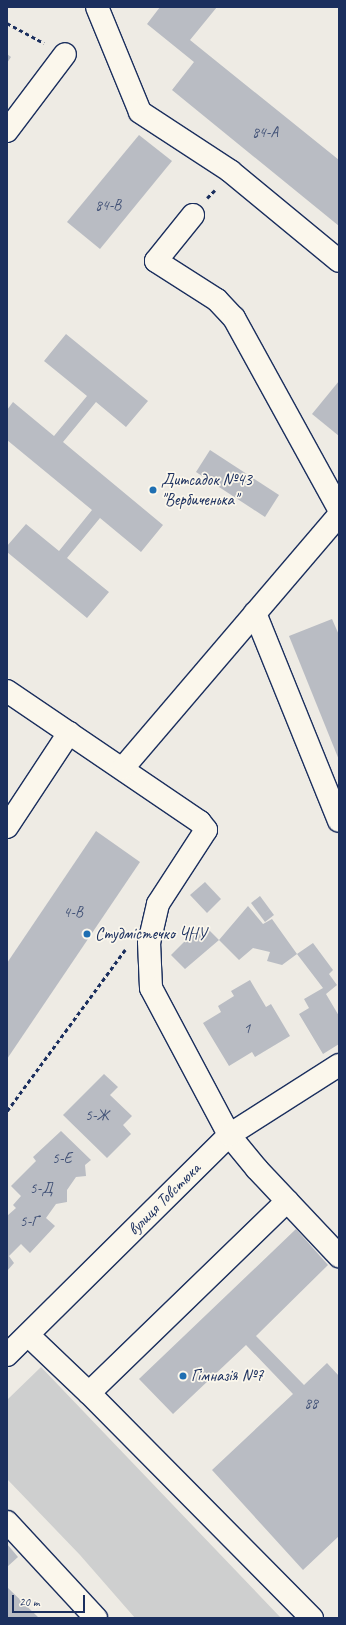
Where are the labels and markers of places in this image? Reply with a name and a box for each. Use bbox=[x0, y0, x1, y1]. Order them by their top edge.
place label: Дитсадок №43 "Вербиченька" bbox=[161, 470, 252, 510]
marker: Дитсадок №43 "Вербиченька" bbox=[148, 485, 158, 495]
place label: Студмістечко ЧНУ bbox=[95, 924, 206, 944]
marker: Студмістечко ЧНУ bbox=[82, 929, 92, 939]
place label: Гімназія №7 bbox=[191, 1366, 263, 1386]
marker: Гімназія №7 bbox=[178, 1371, 188, 1381]

